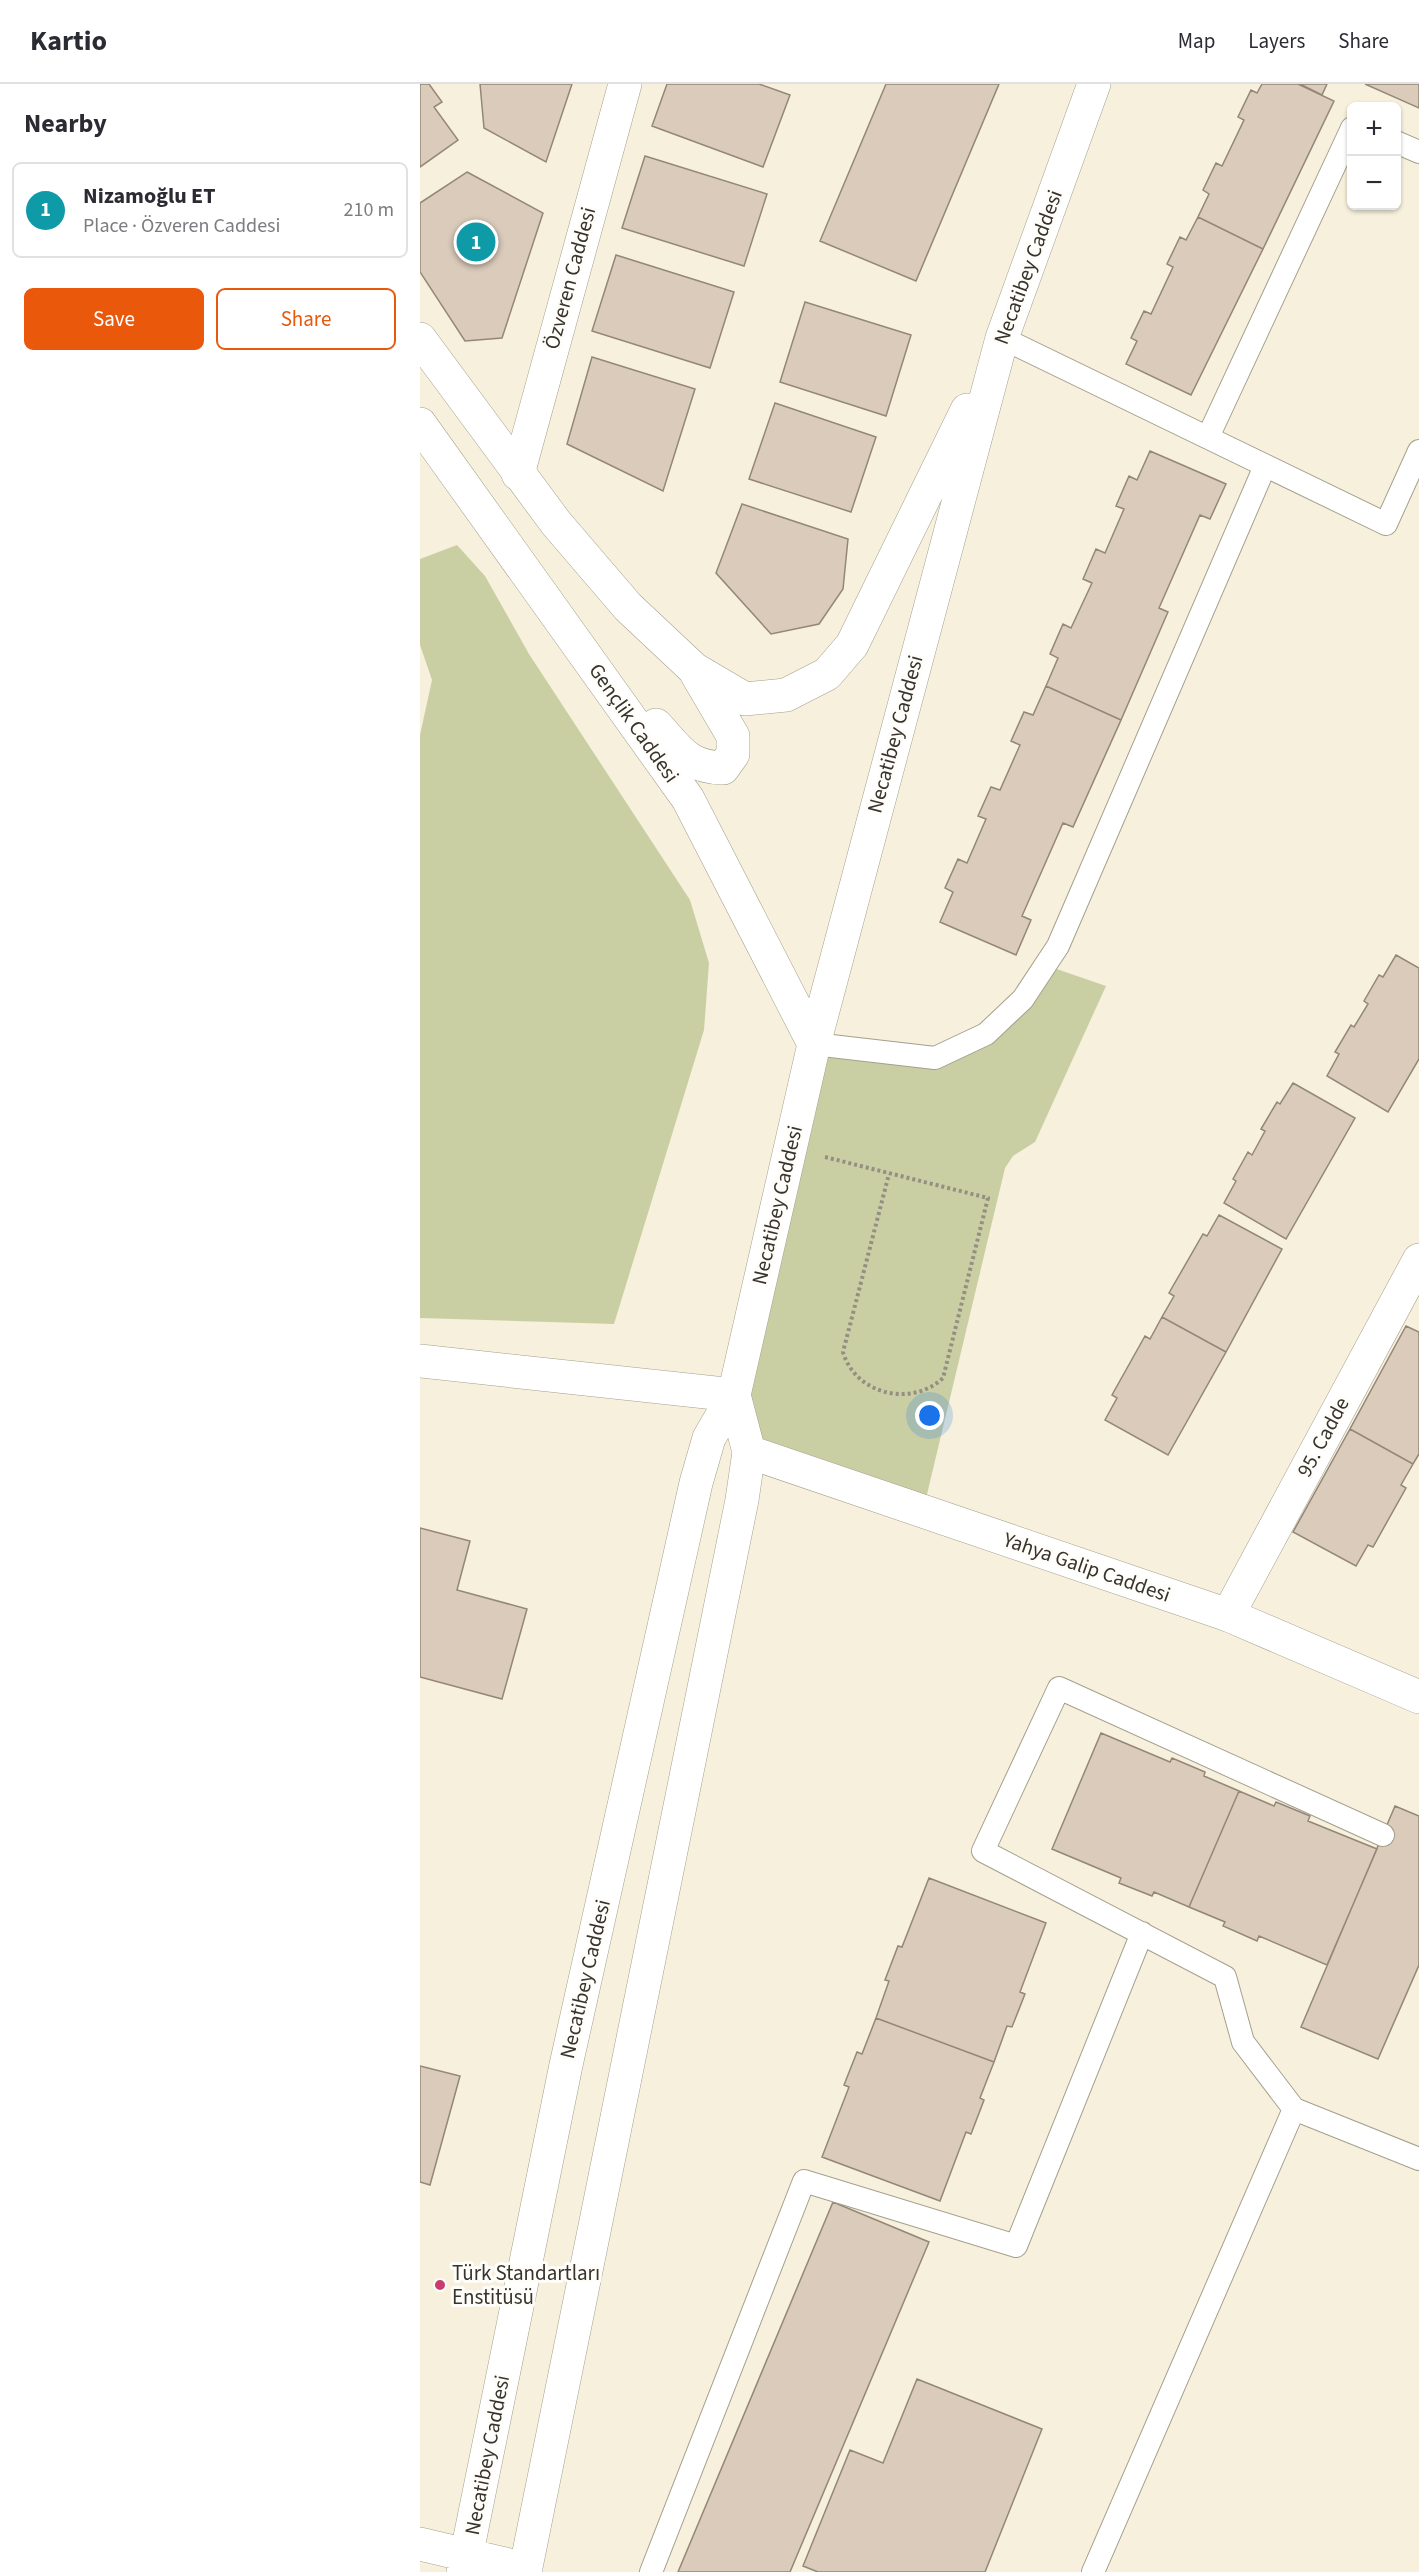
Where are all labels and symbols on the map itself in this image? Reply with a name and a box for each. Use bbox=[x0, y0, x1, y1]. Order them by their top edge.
street label: Necatibey Caddesi bbox=[986, 186, 1070, 348]
street label: Özveren Caddesi bbox=[537, 203, 603, 353]
pin: 1 bbox=[456, 220, 496, 264]
street label: Necatibey Caddesi bbox=[860, 652, 930, 816]
street label: Gençlik Caddesi bbox=[582, 657, 686, 789]
street label: Necatibey Caddesi bbox=[744, 1123, 810, 1287]
street label: 95. Cadde bbox=[1289, 1392, 1357, 1482]
your location bbox=[915, 1401, 944, 1430]
street label: Yahya Galip Caddesi bbox=[998, 1524, 1175, 1610]
street label: Necatibey Caddesi bbox=[552, 1897, 618, 2061]
place label: Türk Standartları Enstitüsü bbox=[452, 2258, 600, 2312]
marker: Türk Standartları Enstitüsü bbox=[433, 2278, 447, 2292]
street label: Necatibey Caddesi bbox=[457, 2372, 517, 2538]

